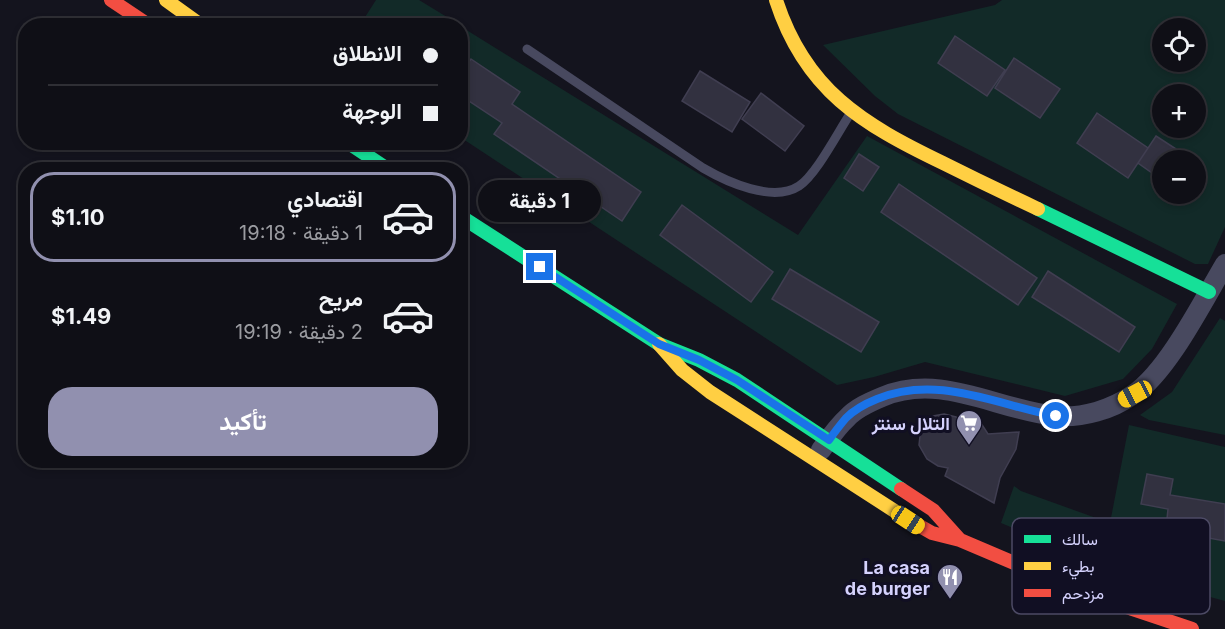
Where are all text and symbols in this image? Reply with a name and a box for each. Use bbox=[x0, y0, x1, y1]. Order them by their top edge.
map controls bbox=[1152, 18, 1206, 204]
button: locate bbox=[1152, 18, 1206, 72]
text: الانطلاق bbox=[333, 40, 402, 66]
button: + bbox=[1152, 84, 1206, 138]
text: الوجهة bbox=[342, 98, 402, 124]
button: − bbox=[1152, 150, 1206, 204]
callout: 1 دقيقة bbox=[478, 180, 602, 222]
text: اقتصادي bbox=[287, 186, 363, 212]
text: 1 دقيقة bbox=[509, 189, 570, 213]
icon: car bbox=[381, 190, 435, 244]
text: $1.10 bbox=[51, 204, 105, 230]
text: 1 دقيقة · 19:18 bbox=[239, 221, 363, 245]
route end bbox=[526, 253, 553, 280]
text: مريح bbox=[319, 285, 363, 311]
icon: car bbox=[381, 289, 435, 343]
text: $1.49 bbox=[51, 303, 111, 329]
text: 2 دقيقة · 19:19 bbox=[235, 320, 363, 344]
car bbox=[1115, 378, 1155, 410]
button: تأكيد bbox=[48, 387, 438, 456]
route start bbox=[1042, 402, 1069, 429]
supermarket icon: التلال سنتر bbox=[954, 408, 984, 446]
place label: التلال سنتر bbox=[871, 413, 950, 435]
car bbox=[888, 503, 928, 537]
legend bbox=[1012, 518, 1210, 614]
text: سالك bbox=[1062, 529, 1098, 549]
text: بطيء bbox=[1062, 556, 1094, 580]
place label: La casa de burger bbox=[845, 557, 930, 599]
restaurant icon: La casa de burger bbox=[935, 562, 965, 600]
text: مزدحم bbox=[1062, 583, 1104, 604]

